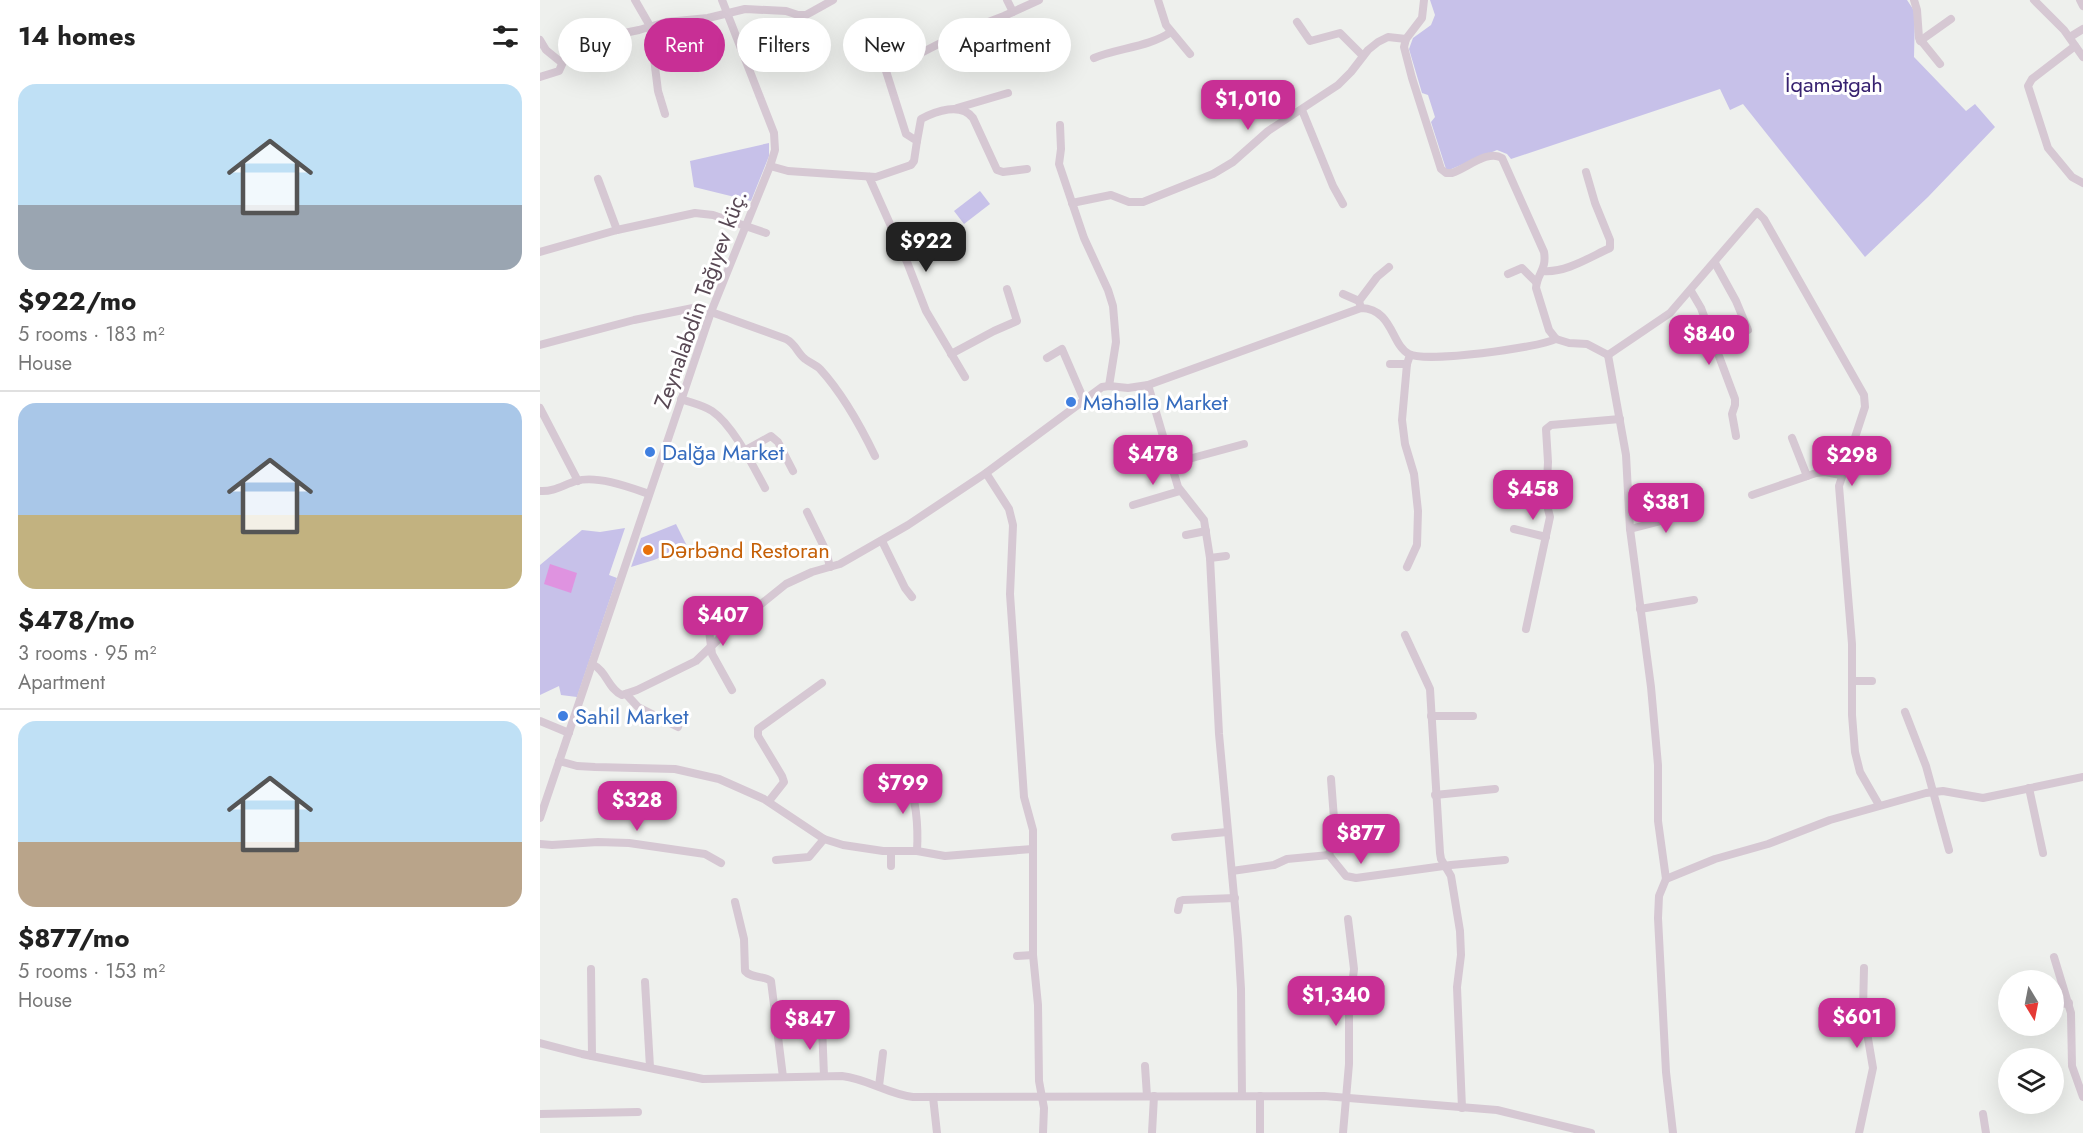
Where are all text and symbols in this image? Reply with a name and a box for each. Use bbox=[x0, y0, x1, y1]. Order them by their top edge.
text: 14 homes bbox=[18, 17, 135, 55]
chip: Buy bbox=[558, 18, 632, 72]
chip: Rent bbox=[644, 18, 725, 72]
chip: Filters bbox=[737, 18, 831, 72]
chip: New bbox=[843, 18, 926, 72]
chip: Apartment bbox=[938, 18, 1071, 72]
icon: filters bbox=[489, 20, 522, 53]
park label: İqamətgah bbox=[1785, 68, 1883, 100]
pin: $1,010 bbox=[1199, 80, 1297, 131]
text: $1,010 bbox=[1215, 85, 1281, 114]
icon: home bbox=[216, 123, 324, 231]
street label: Zeynalabdin Tağıyev küç. bbox=[646, 185, 754, 413]
pin: $922 bbox=[890, 222, 962, 273]
text: $922 bbox=[900, 227, 952, 256]
text: $922/mo bbox=[18, 282, 136, 320]
pin: $840 bbox=[1673, 315, 1745, 366]
text: 5 rooms · 183 m² bbox=[18, 320, 165, 349]
text: $840 bbox=[1683, 320, 1735, 349]
text: House bbox=[18, 349, 72, 378]
place label: Məhəllə Market bbox=[1083, 386, 1228, 418]
marker: Məhəllə Market bbox=[1064, 395, 1078, 409]
pin: $478 bbox=[1117, 435, 1189, 486]
place label: Dalğa Market bbox=[662, 436, 785, 468]
pin: $298 bbox=[1816, 436, 1888, 487]
text: $478 bbox=[1128, 440, 1179, 469]
text: $298 bbox=[1826, 441, 1878, 470]
icon: home bbox=[216, 442, 324, 550]
marker: Dalğa Market bbox=[643, 445, 657, 459]
pin: $458 bbox=[1497, 470, 1569, 521]
text: $458 bbox=[1507, 475, 1559, 504]
pin: $381 bbox=[1630, 483, 1702, 534]
text: $381 bbox=[1642, 488, 1690, 517]
place label: Dərbənd Restoran bbox=[660, 534, 830, 566]
marker: Dərbənd Restoran bbox=[641, 543, 655, 557]
pin: $407 bbox=[687, 596, 759, 647]
text: $478/mo bbox=[18, 601, 135, 639]
text: $407 bbox=[697, 601, 749, 630]
text: 3 rooms · 95 m² bbox=[18, 639, 156, 668]
text: Apartment bbox=[18, 668, 105, 697]
place label: Sahil Market bbox=[575, 700, 689, 732]
marker: Sahil Market bbox=[556, 709, 570, 723]
icon: home bbox=[216, 760, 324, 868]
pin: $799 bbox=[867, 764, 939, 815]
text: $799 bbox=[877, 769, 929, 798]
pin: $328 bbox=[601, 781, 673, 832]
text: $328 bbox=[612, 786, 662, 815]
pin: $877 bbox=[1325, 814, 1397, 865]
text: $877 bbox=[1337, 819, 1385, 848]
text: $877/mo bbox=[18, 919, 130, 957]
text: 5 rooms · 153 m² bbox=[18, 957, 165, 986]
north arrow bbox=[1998, 970, 2064, 1036]
map controls bbox=[1998, 970, 2064, 1114]
pin: $1,340 bbox=[1287, 976, 1385, 1027]
text: $1,340 bbox=[1302, 981, 1370, 1010]
text: House bbox=[18, 986, 72, 1015]
pin: $601 bbox=[1821, 998, 1893, 1049]
pin: $847 bbox=[774, 1000, 846, 1051]
text: $601 bbox=[1832, 1003, 1882, 1032]
text: $847 bbox=[785, 1005, 836, 1034]
button: layers bbox=[1998, 1048, 2064, 1114]

